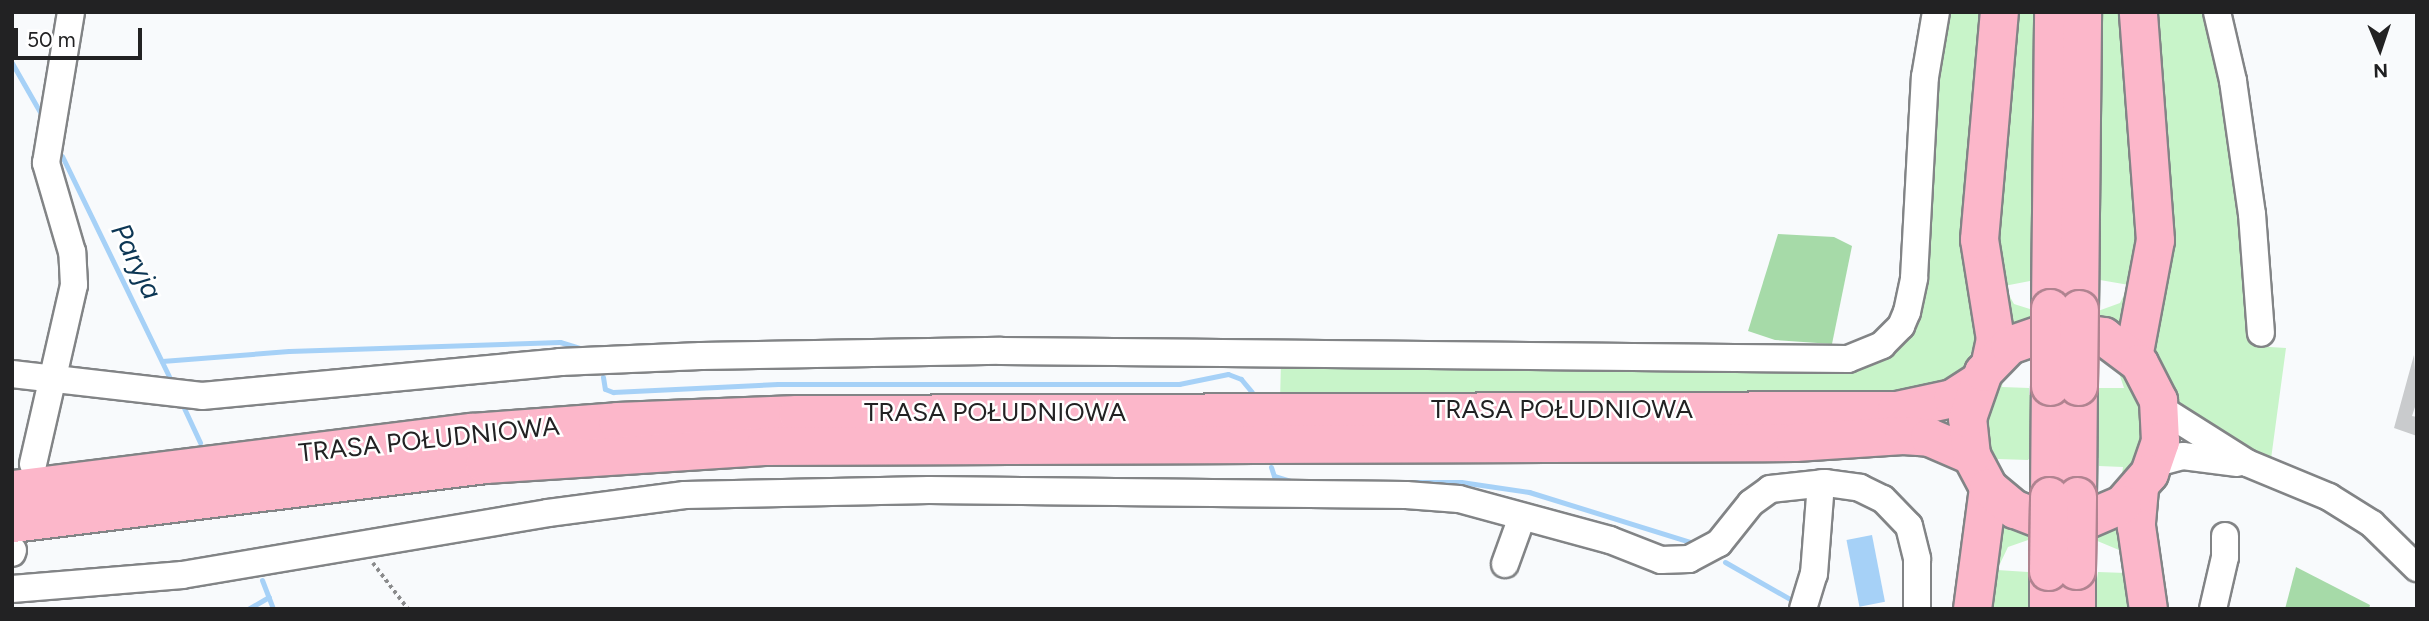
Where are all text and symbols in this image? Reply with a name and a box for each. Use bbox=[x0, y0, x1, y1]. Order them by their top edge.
scale bar bbox=[18, 14, 145, 58]
north arrow bbox=[2345, 14, 2415, 84]
text: 50 m bbox=[27, 27, 76, 52]
text: N bbox=[2373, 59, 2388, 82]
water label: Paryja bbox=[104, 218, 170, 304]
street label: TRASA POŁUDNIOWA bbox=[1431, 394, 1693, 426]
street label: TRASA POŁUDNIOWA bbox=[864, 397, 1126, 429]
street label: TRASA POŁUDNIOWA bbox=[297, 411, 561, 469]

